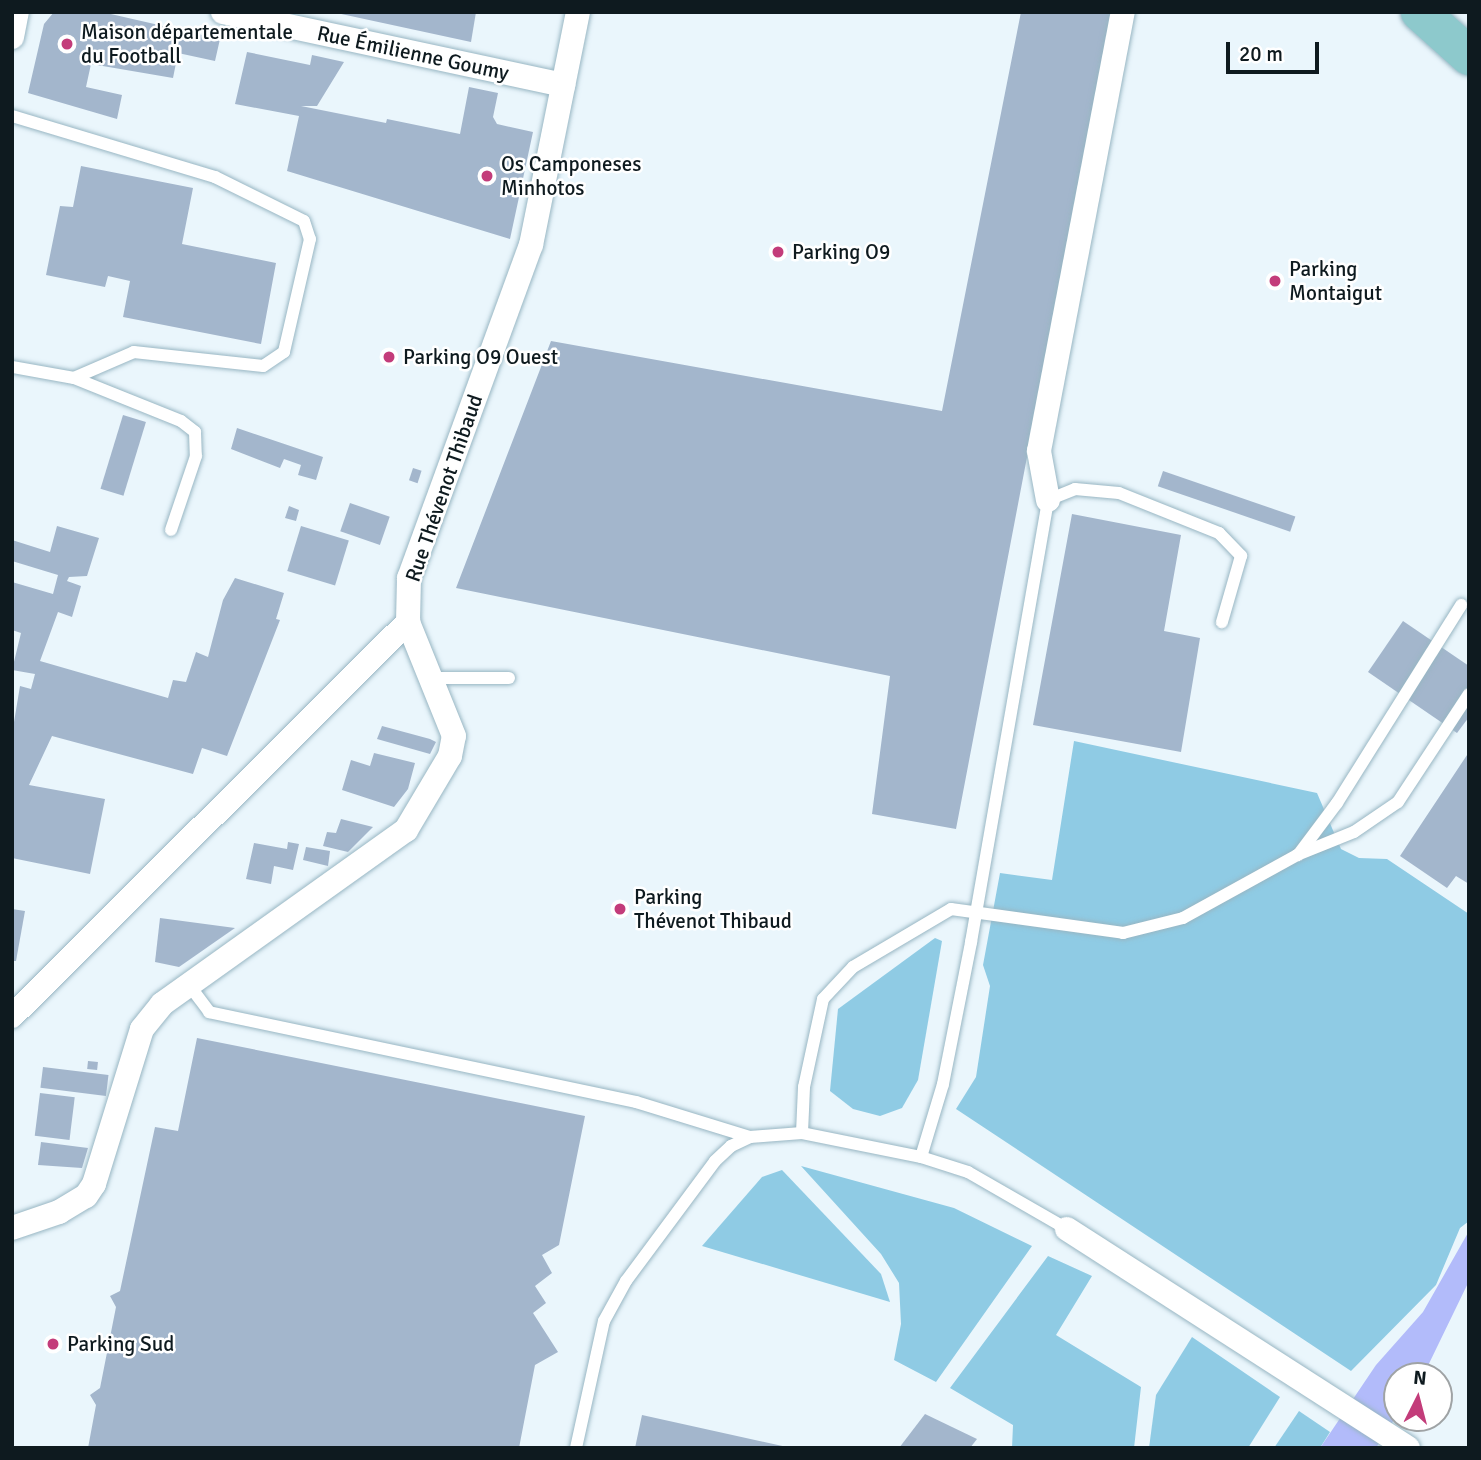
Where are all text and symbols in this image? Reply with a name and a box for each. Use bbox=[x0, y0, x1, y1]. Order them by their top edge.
place label: Maison départementale du Football bbox=[81, 19, 293, 69]
street label: Rue Émilienne Goumy bbox=[315, 20, 511, 86]
scale bar bbox=[1229, 28, 1322, 72]
marker: Maison départementale du Football bbox=[59, 36, 75, 52]
text: 20 m bbox=[1239, 41, 1283, 67]
place label: Os Camponeses Minhotos bbox=[501, 151, 641, 201]
marker: Os Camponeses Minhotos bbox=[479, 168, 495, 184]
place label: Parking O9 bbox=[792, 239, 890, 265]
marker: Parking O9 bbox=[770, 244, 786, 260]
place label: Parking Montaigut bbox=[1289, 256, 1382, 306]
marker: Parking Montaigut bbox=[1267, 273, 1283, 289]
place label: Parking O9 Ouest bbox=[403, 344, 558, 370]
marker: Parking O9 Ouest bbox=[381, 349, 397, 365]
street label: Rue Thévenot Thibaud bbox=[400, 391, 488, 585]
place label: Parking Thévenot Thibaud bbox=[634, 884, 792, 934]
marker: Parking Thévenot Thibaud bbox=[612, 901, 628, 917]
place label: Parking Sud bbox=[67, 1331, 174, 1357]
marker: Parking Sud bbox=[45, 1336, 61, 1352]
north arrow bbox=[1383, 1362, 1453, 1432]
text: N bbox=[1412, 1365, 1428, 1391]

